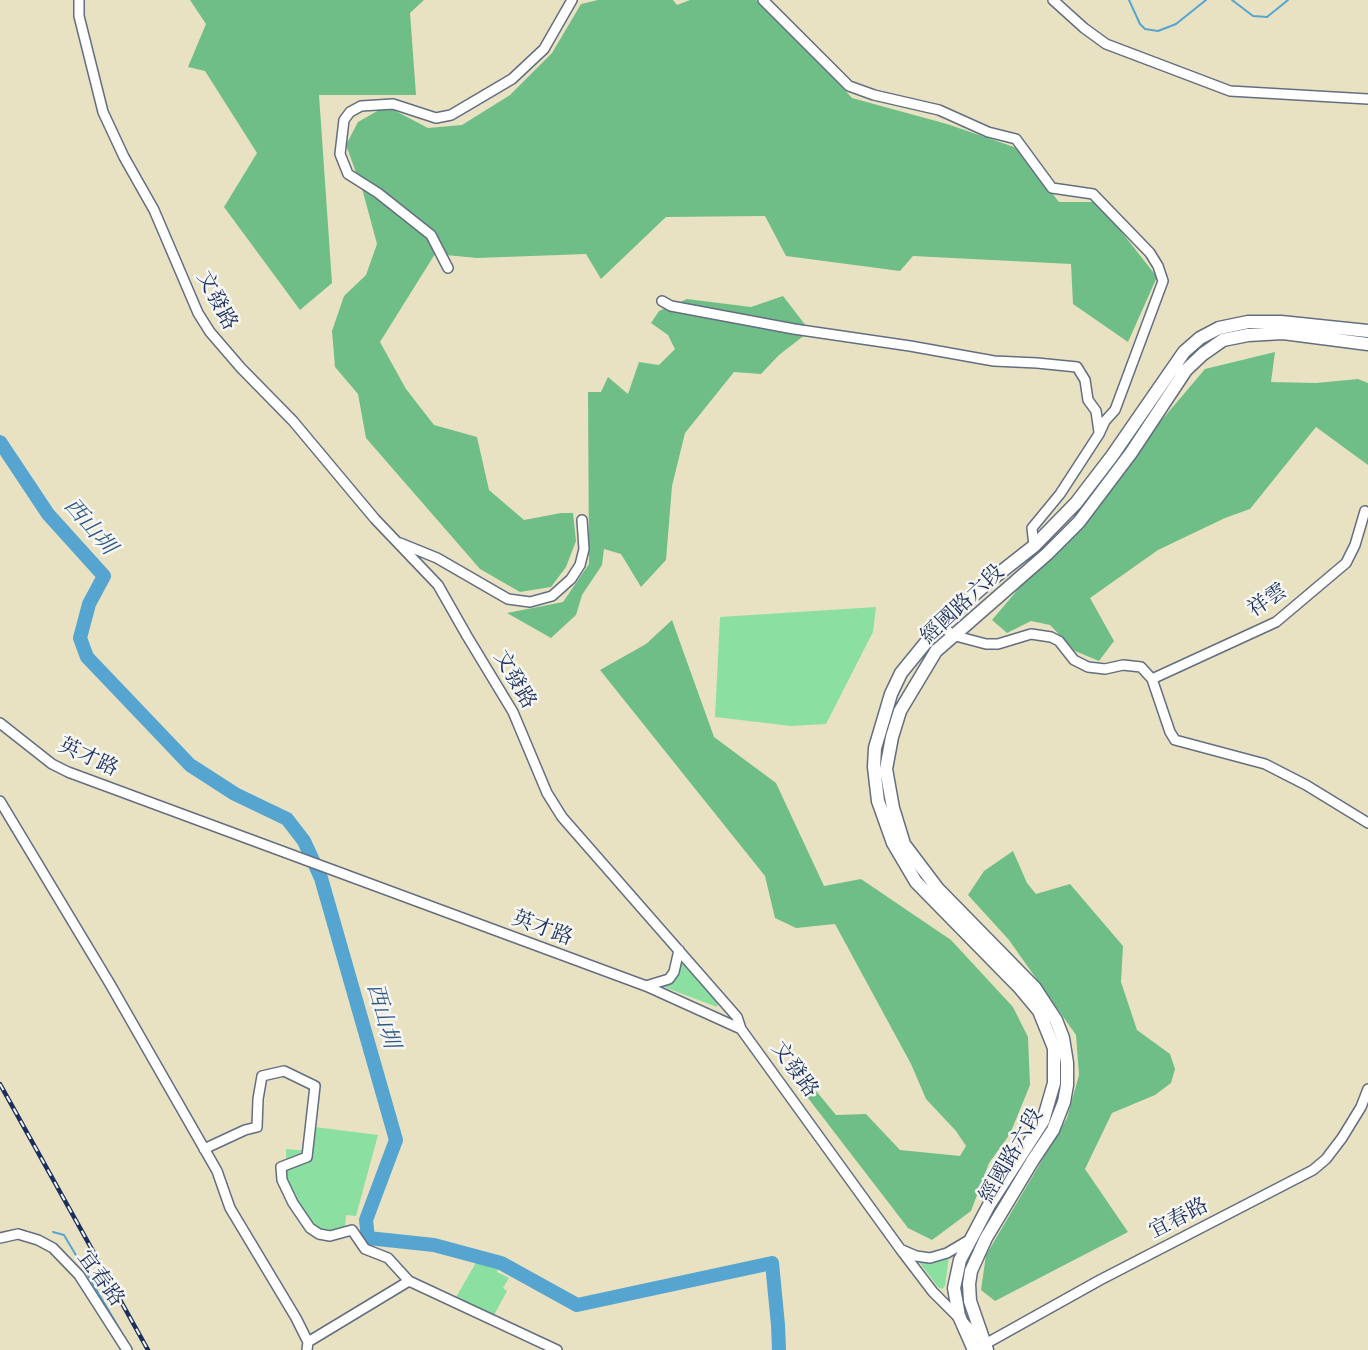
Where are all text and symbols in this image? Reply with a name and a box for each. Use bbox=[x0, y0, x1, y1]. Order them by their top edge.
street label: 文發路 bbox=[190, 267, 242, 335]
water label: 西山圳 bbox=[57, 493, 121, 561]
street label: 經國路六段 bbox=[916, 560, 1010, 650]
street label: 祥雲 bbox=[1244, 579, 1292, 623]
street label: 文發路 bbox=[487, 646, 541, 714]
street label: 英才路 bbox=[54, 733, 122, 783]
street label: 英才路 bbox=[508, 906, 576, 952]
water label: 西山圳 bbox=[360, 981, 404, 1051]
street label: 文發路 bbox=[765, 1037, 823, 1103]
street label: 經國路六段 bbox=[975, 1104, 1049, 1208]
street label: 宜春路 bbox=[1145, 1193, 1213, 1245]
street label: 宜春路 bbox=[71, 1246, 129, 1312]

